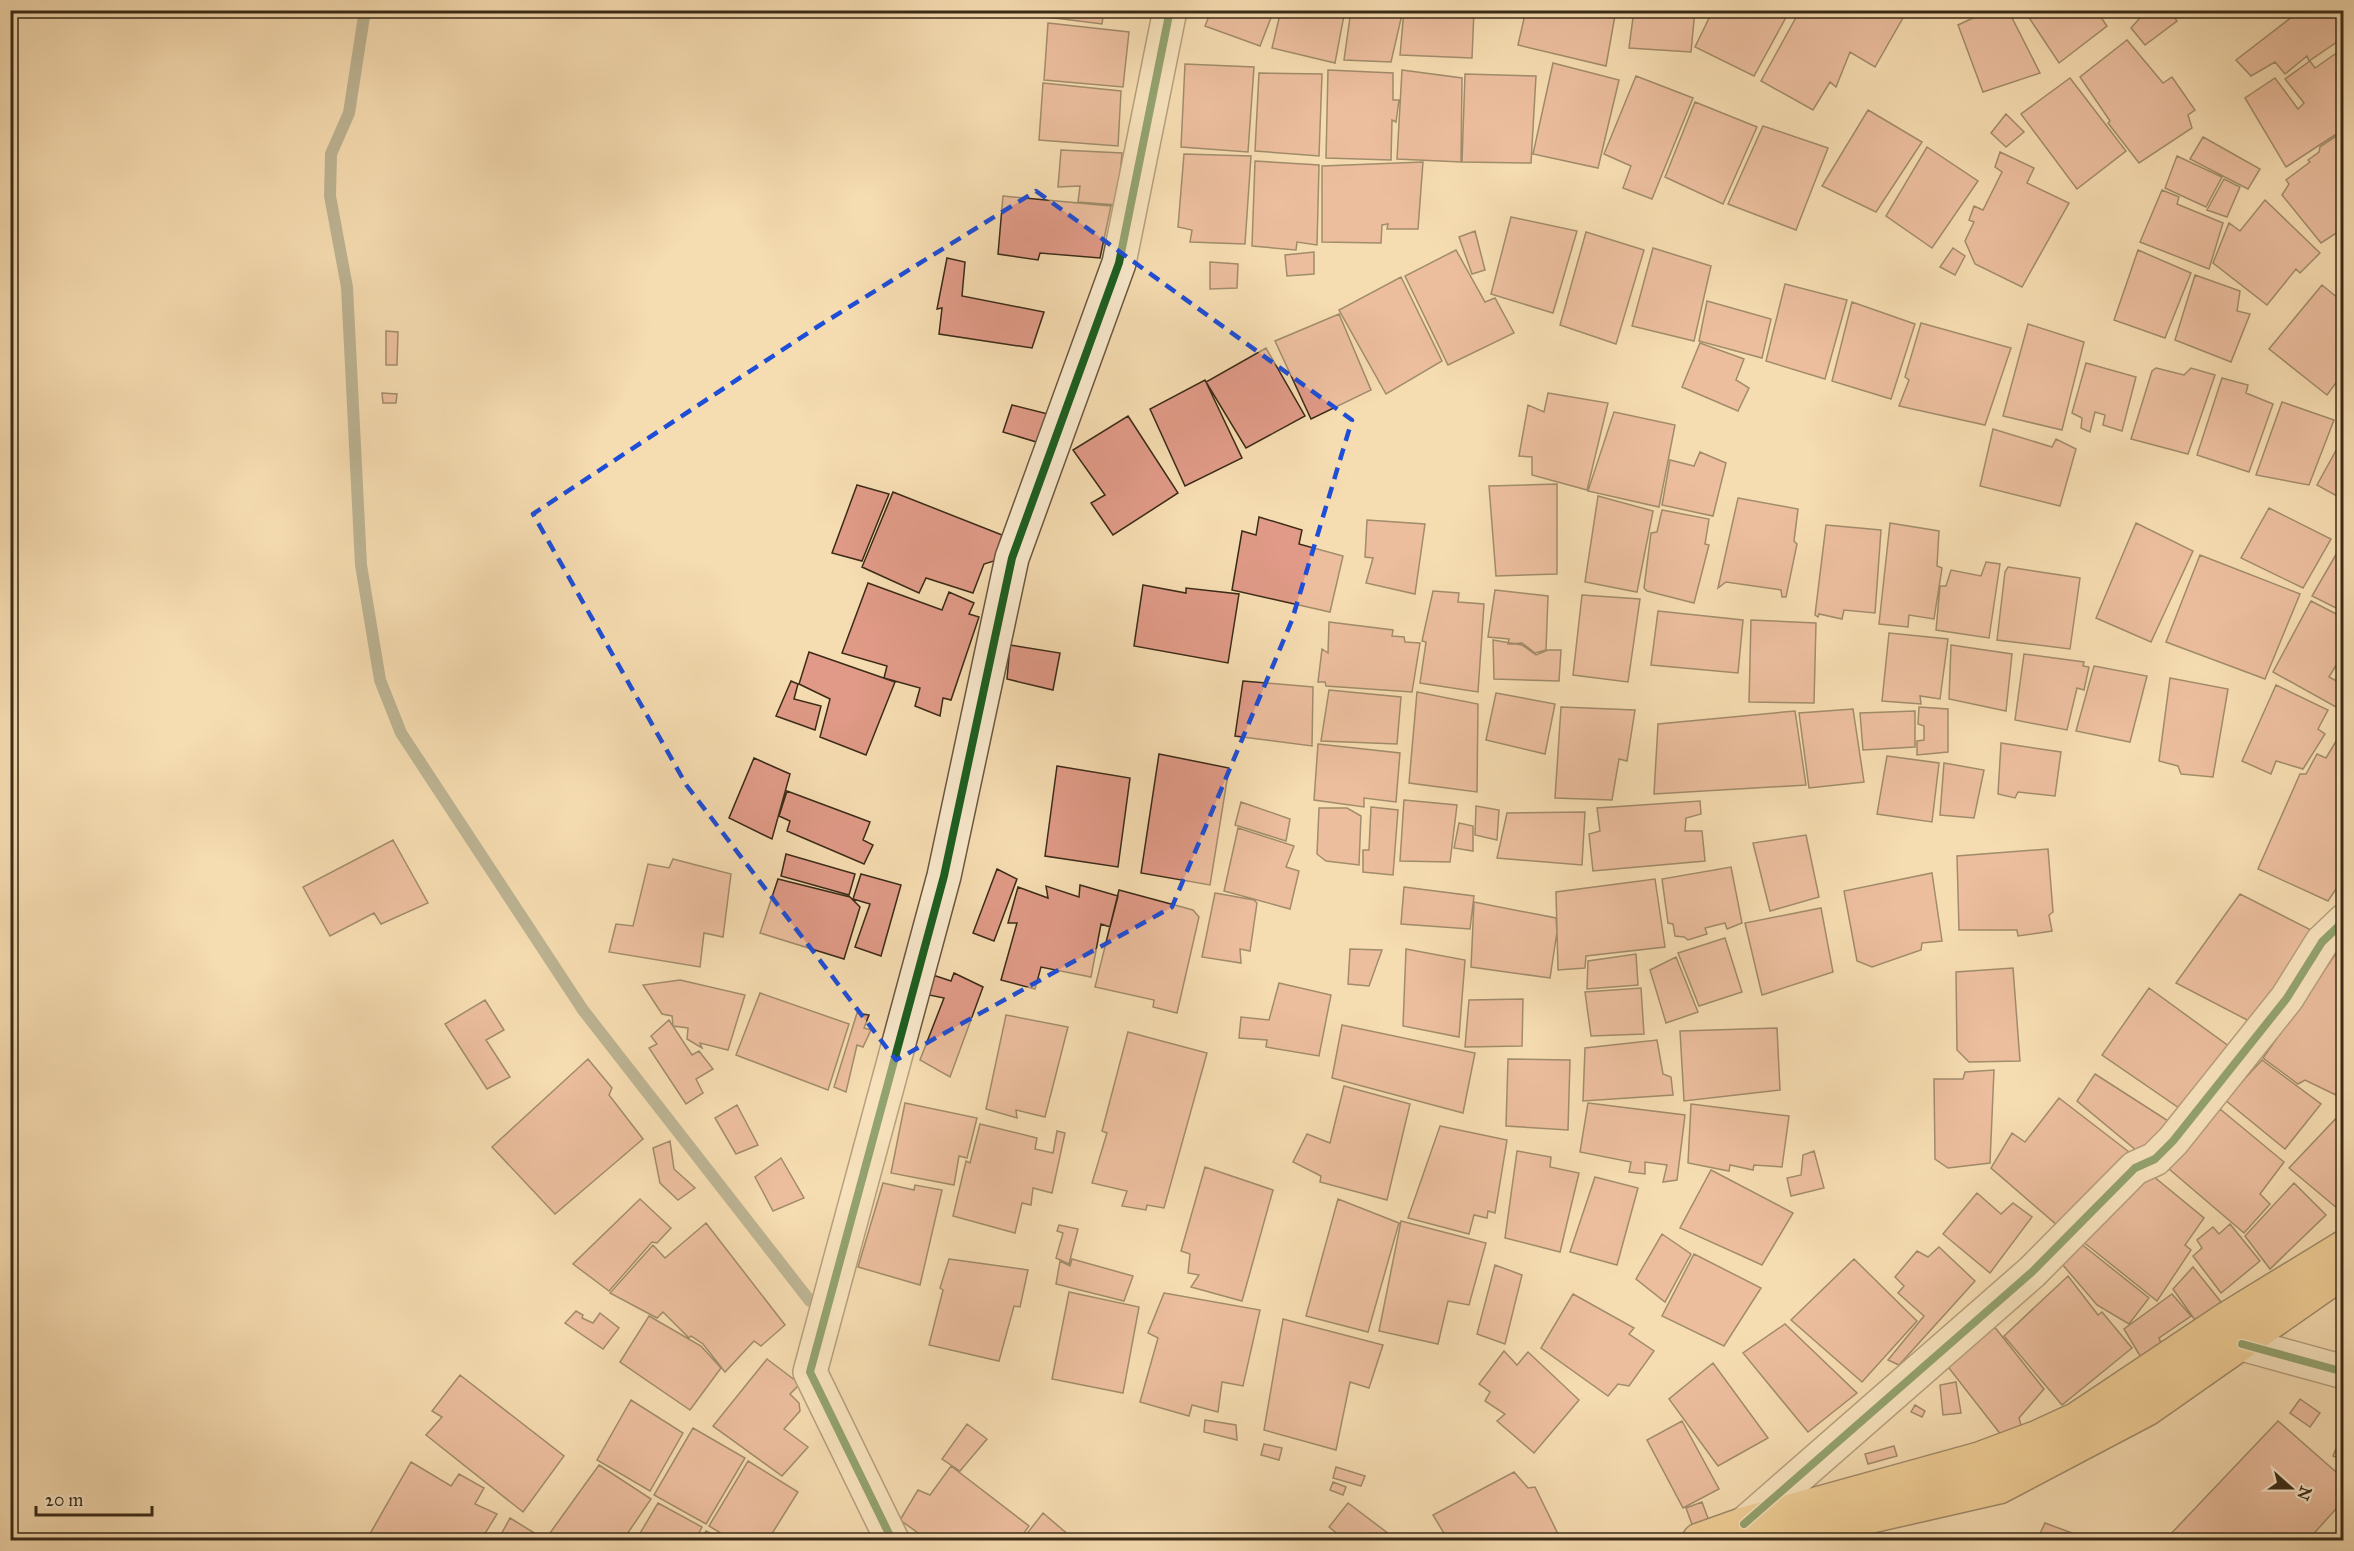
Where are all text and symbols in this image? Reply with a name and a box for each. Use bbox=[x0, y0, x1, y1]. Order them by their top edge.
north arrow bbox=[2261, 1458, 2321, 1518]
scale bar bbox=[36, 1479, 152, 1517]
text: N bbox=[2293, 1483, 2316, 1503]
text: 20 m bbox=[45, 1489, 83, 1511]

